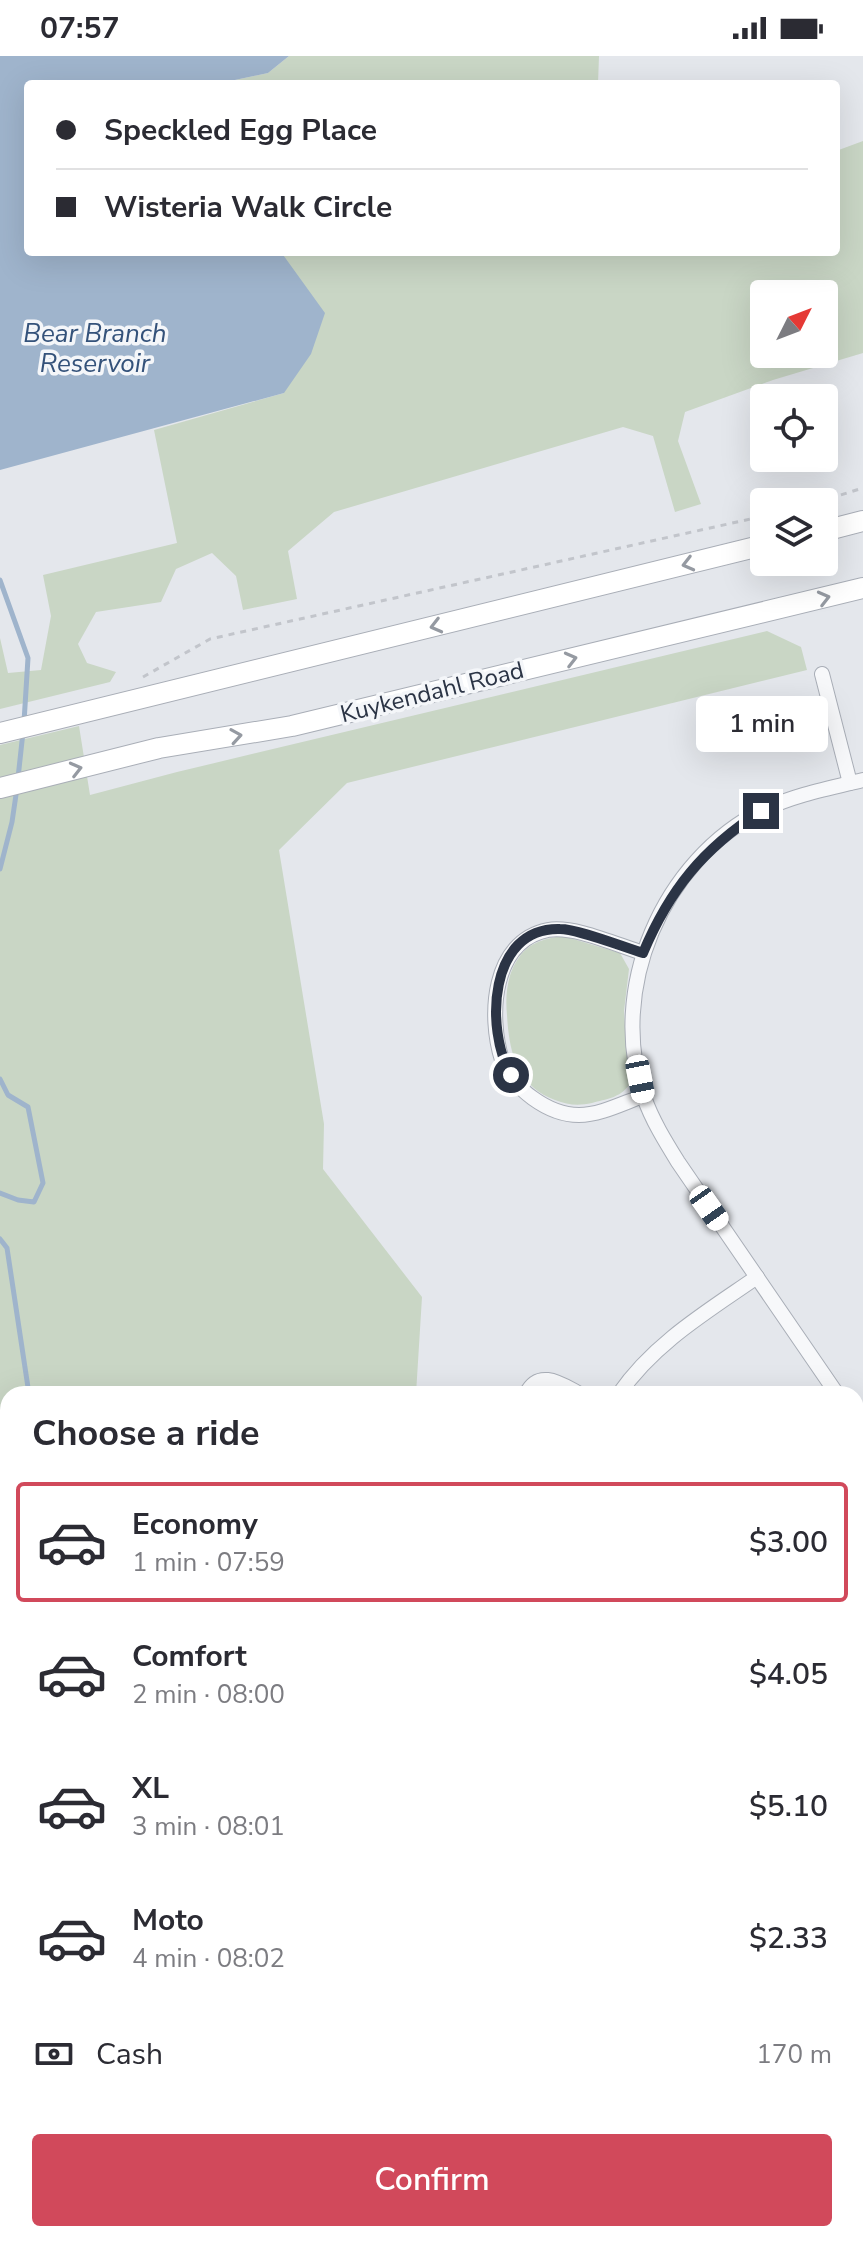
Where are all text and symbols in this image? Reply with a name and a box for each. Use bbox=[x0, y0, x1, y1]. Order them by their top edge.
text: 07:57 bbox=[40, 8, 119, 49]
text: Speckled Egg Place bbox=[104, 110, 377, 151]
text: Wisteria Walk Circle bbox=[104, 187, 392, 228]
north arrow bbox=[750, 280, 838, 368]
map controls bbox=[750, 280, 838, 576]
water label: Bear Branch Reservoir bbox=[23, 316, 167, 381]
button: locate bbox=[750, 384, 838, 472]
button: layers bbox=[750, 488, 838, 576]
one-way arrow bbox=[682, 555, 696, 572]
one-way arrow bbox=[816, 590, 830, 607]
one-way arrow bbox=[429, 617, 443, 634]
one-way arrow bbox=[564, 651, 577, 668]
street label: Kuykendahl Road bbox=[337, 654, 527, 730]
callout: 1 min bbox=[695, 695, 827, 751]
text: 1 min bbox=[729, 706, 795, 741]
one-way arrow bbox=[229, 728, 243, 745]
one-way arrow bbox=[68, 761, 82, 778]
route end bbox=[743, 793, 779, 829]
car bbox=[624, 1053, 656, 1105]
route start bbox=[493, 1057, 529, 1093]
car bbox=[685, 1181, 733, 1235]
text: Choose a ride bbox=[32, 1409, 260, 1458]
text: Economy bbox=[132, 1504, 258, 1545]
icon: car bbox=[36, 1506, 108, 1578]
text: $3.00 bbox=[749, 1522, 828, 1563]
text: 1 min · 07:59 bbox=[132, 1545, 285, 1580]
text: Comfort bbox=[132, 1636, 247, 1677]
icon: car bbox=[36, 1638, 108, 1710]
text: $4.05 bbox=[749, 1654, 828, 1695]
text: 2 min · 08:00 bbox=[132, 1677, 285, 1712]
text: XL bbox=[132, 1768, 169, 1809]
icon: car bbox=[36, 1770, 108, 1842]
text: $5.10 bbox=[749, 1786, 828, 1827]
text: 3 min · 08:01 bbox=[132, 1809, 285, 1844]
text: Moto bbox=[132, 1900, 204, 1941]
icon: car bbox=[36, 1902, 108, 1974]
text: $2.33 bbox=[749, 1918, 828, 1959]
text: 4 min · 08:02 bbox=[132, 1941, 285, 1976]
icon: cash bbox=[32, 2032, 76, 2076]
text: Cash bbox=[96, 2034, 163, 2075]
text: 170 m bbox=[756, 2037, 832, 2072]
button: Confirm bbox=[32, 2134, 832, 2226]

